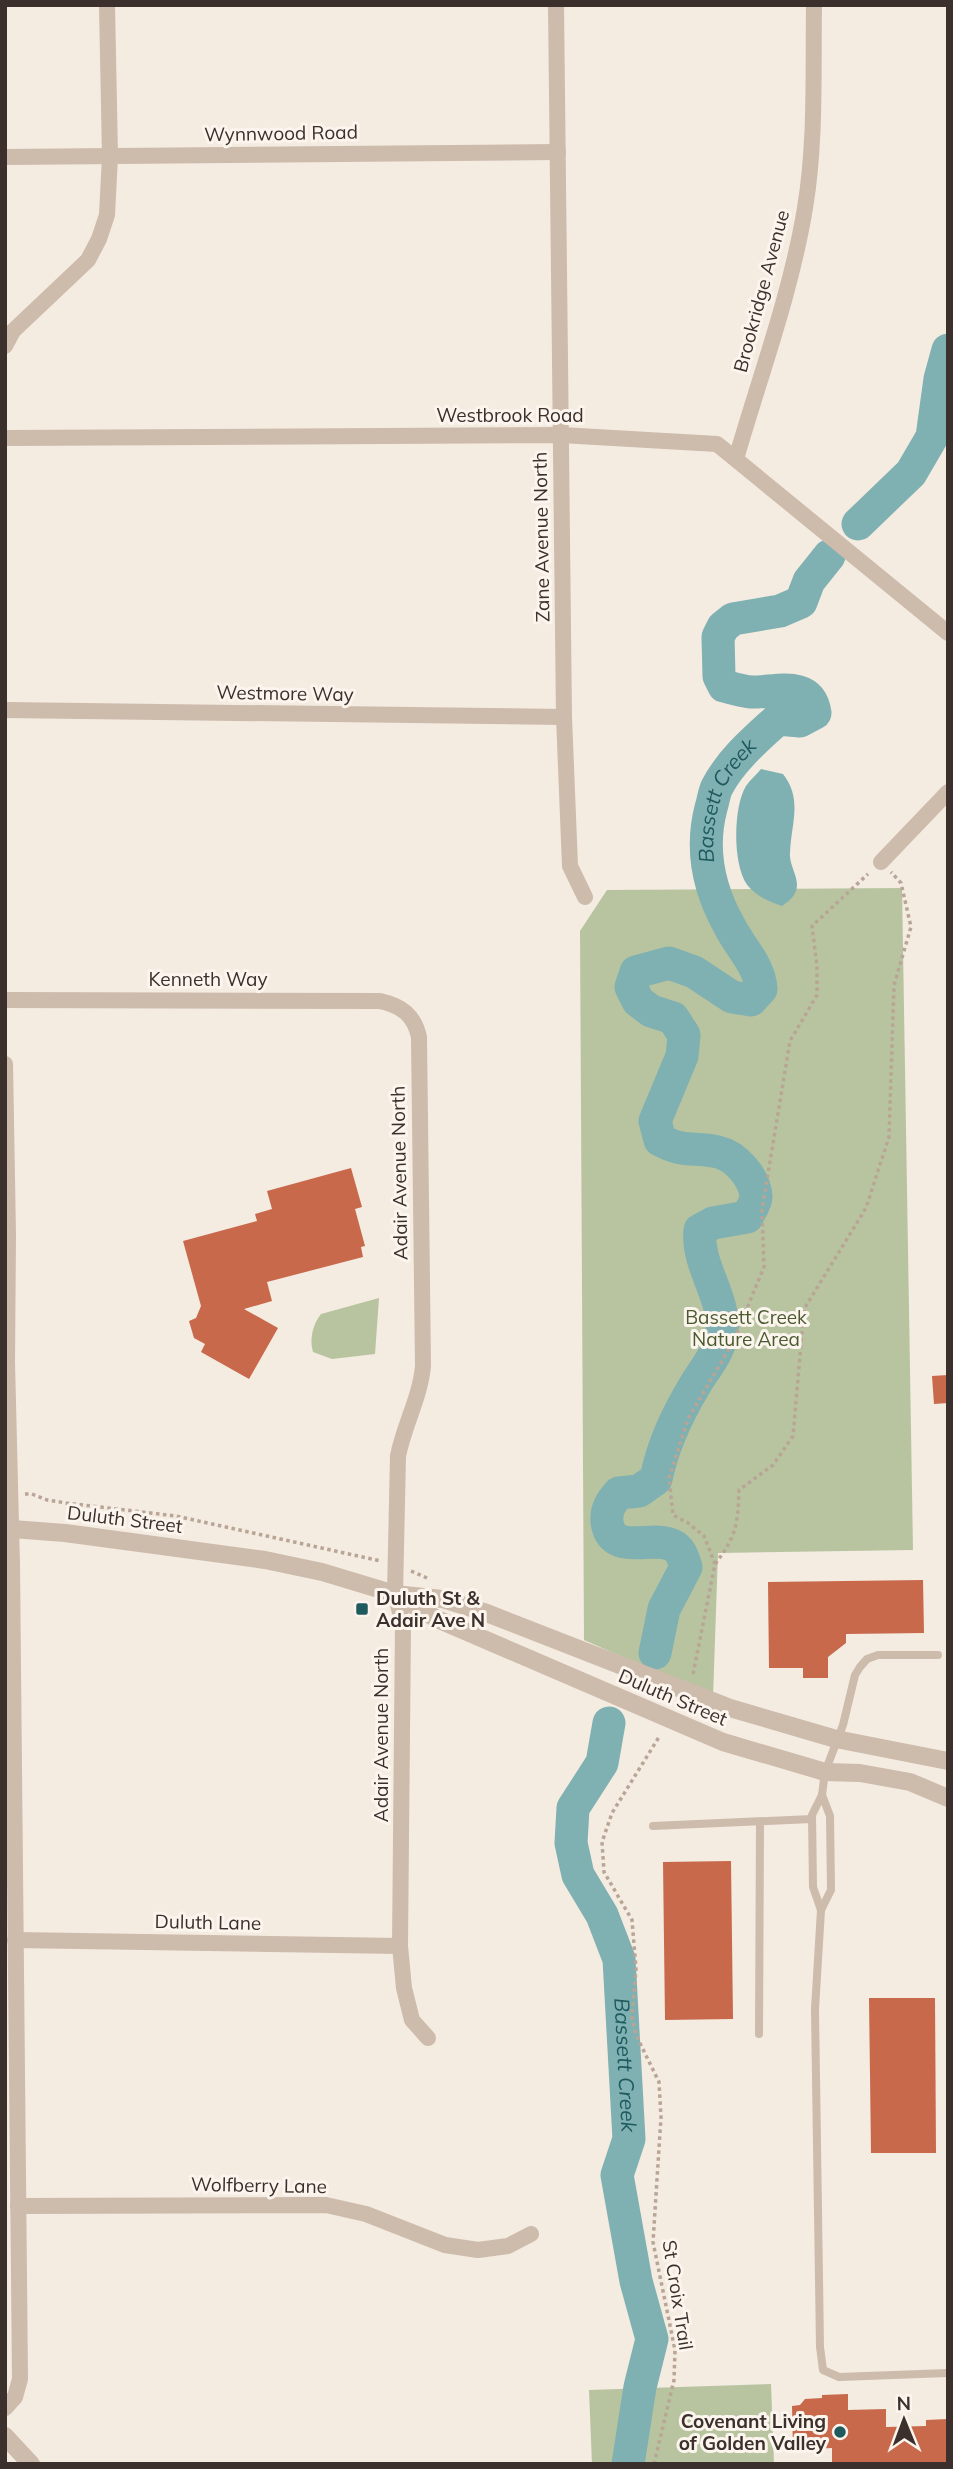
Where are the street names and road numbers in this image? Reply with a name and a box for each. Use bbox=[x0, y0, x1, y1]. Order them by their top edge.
street label: Wynnwood Road bbox=[204, 120, 358, 146]
street label: Brookridge Avenue bbox=[728, 207, 794, 375]
street label: Westbrook Road bbox=[436, 403, 584, 427]
street label: Zane Avenue North bbox=[528, 452, 554, 622]
street label: Westmore Way bbox=[216, 680, 354, 706]
street label: Kenneth Way bbox=[149, 967, 267, 991]
street label: Adair Avenue North bbox=[385, 1086, 413, 1260]
street label: Duluth Street bbox=[66, 1500, 184, 1538]
street label: Adair Avenue North bbox=[369, 1648, 393, 1822]
street label: Duluth Street bbox=[615, 1663, 731, 1731]
street label: Duluth Lane bbox=[154, 1909, 262, 1935]
street label: Wolfberry Lane bbox=[191, 2172, 327, 2198]
street label: St Croix Trail bbox=[657, 2238, 699, 2352]

